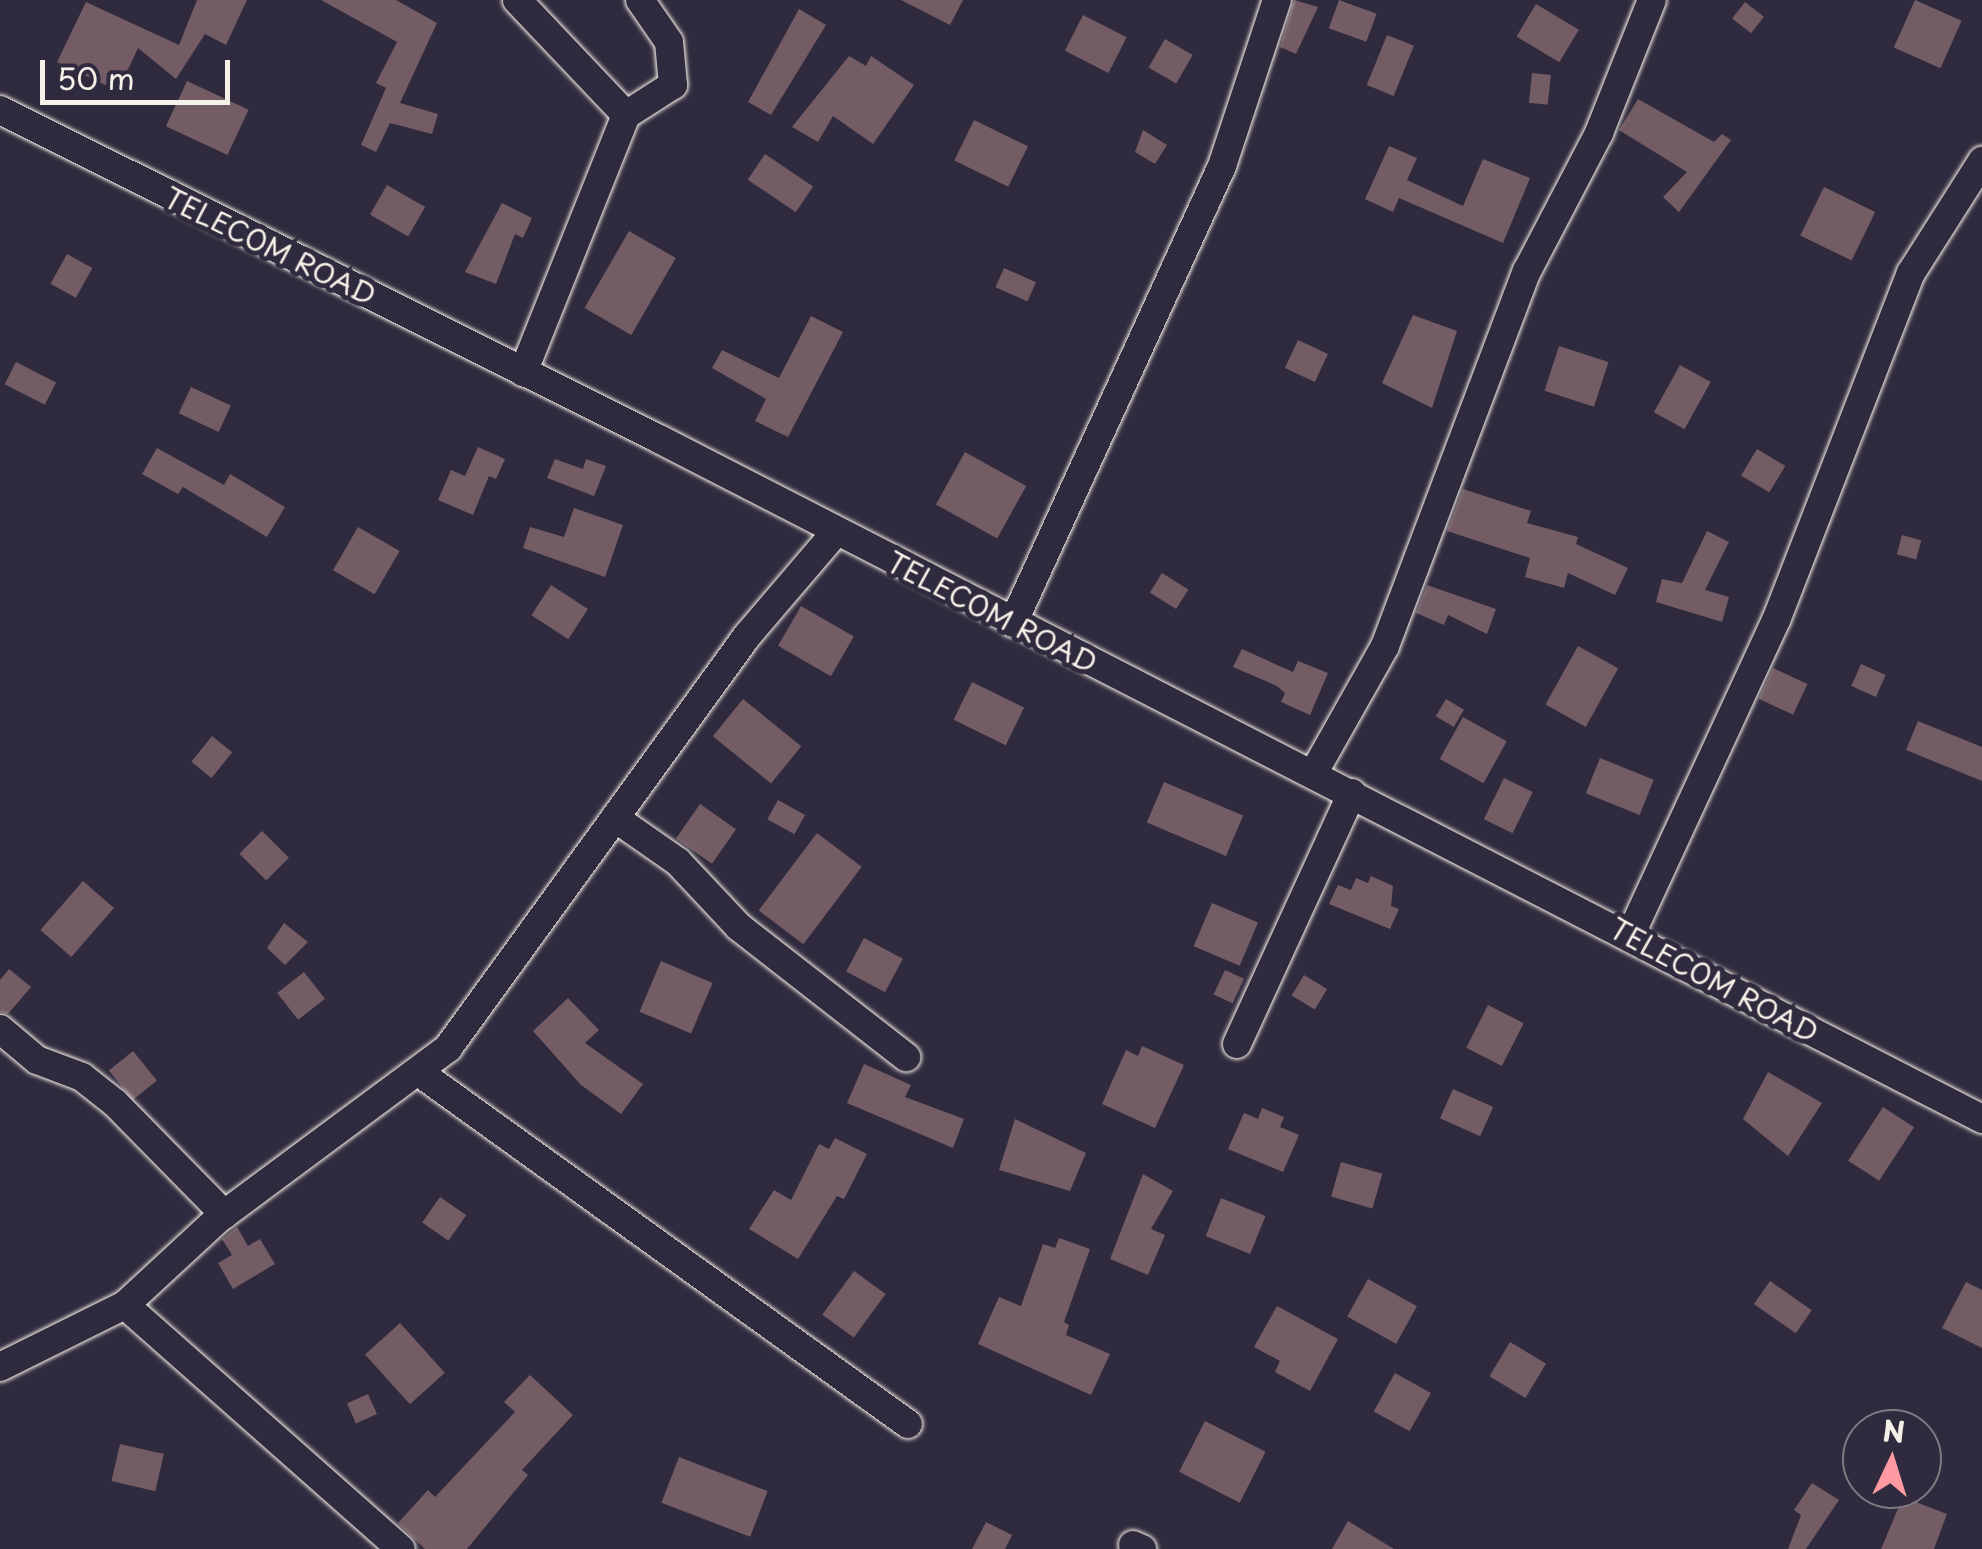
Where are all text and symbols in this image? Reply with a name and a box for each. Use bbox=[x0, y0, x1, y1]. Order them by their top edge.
scale bar bbox=[45, 40, 235, 102]
text: 50 m bbox=[57, 55, 135, 100]
street label: TELECOM ROAD bbox=[158, 180, 382, 312]
street label: TELECOM ROAD bbox=[881, 544, 1103, 680]
street label: TELECOM ROAD bbox=[1603, 911, 1825, 1049]
text: N bbox=[1881, 1408, 1907, 1453]
north arrow bbox=[1842, 1409, 1942, 1509]

